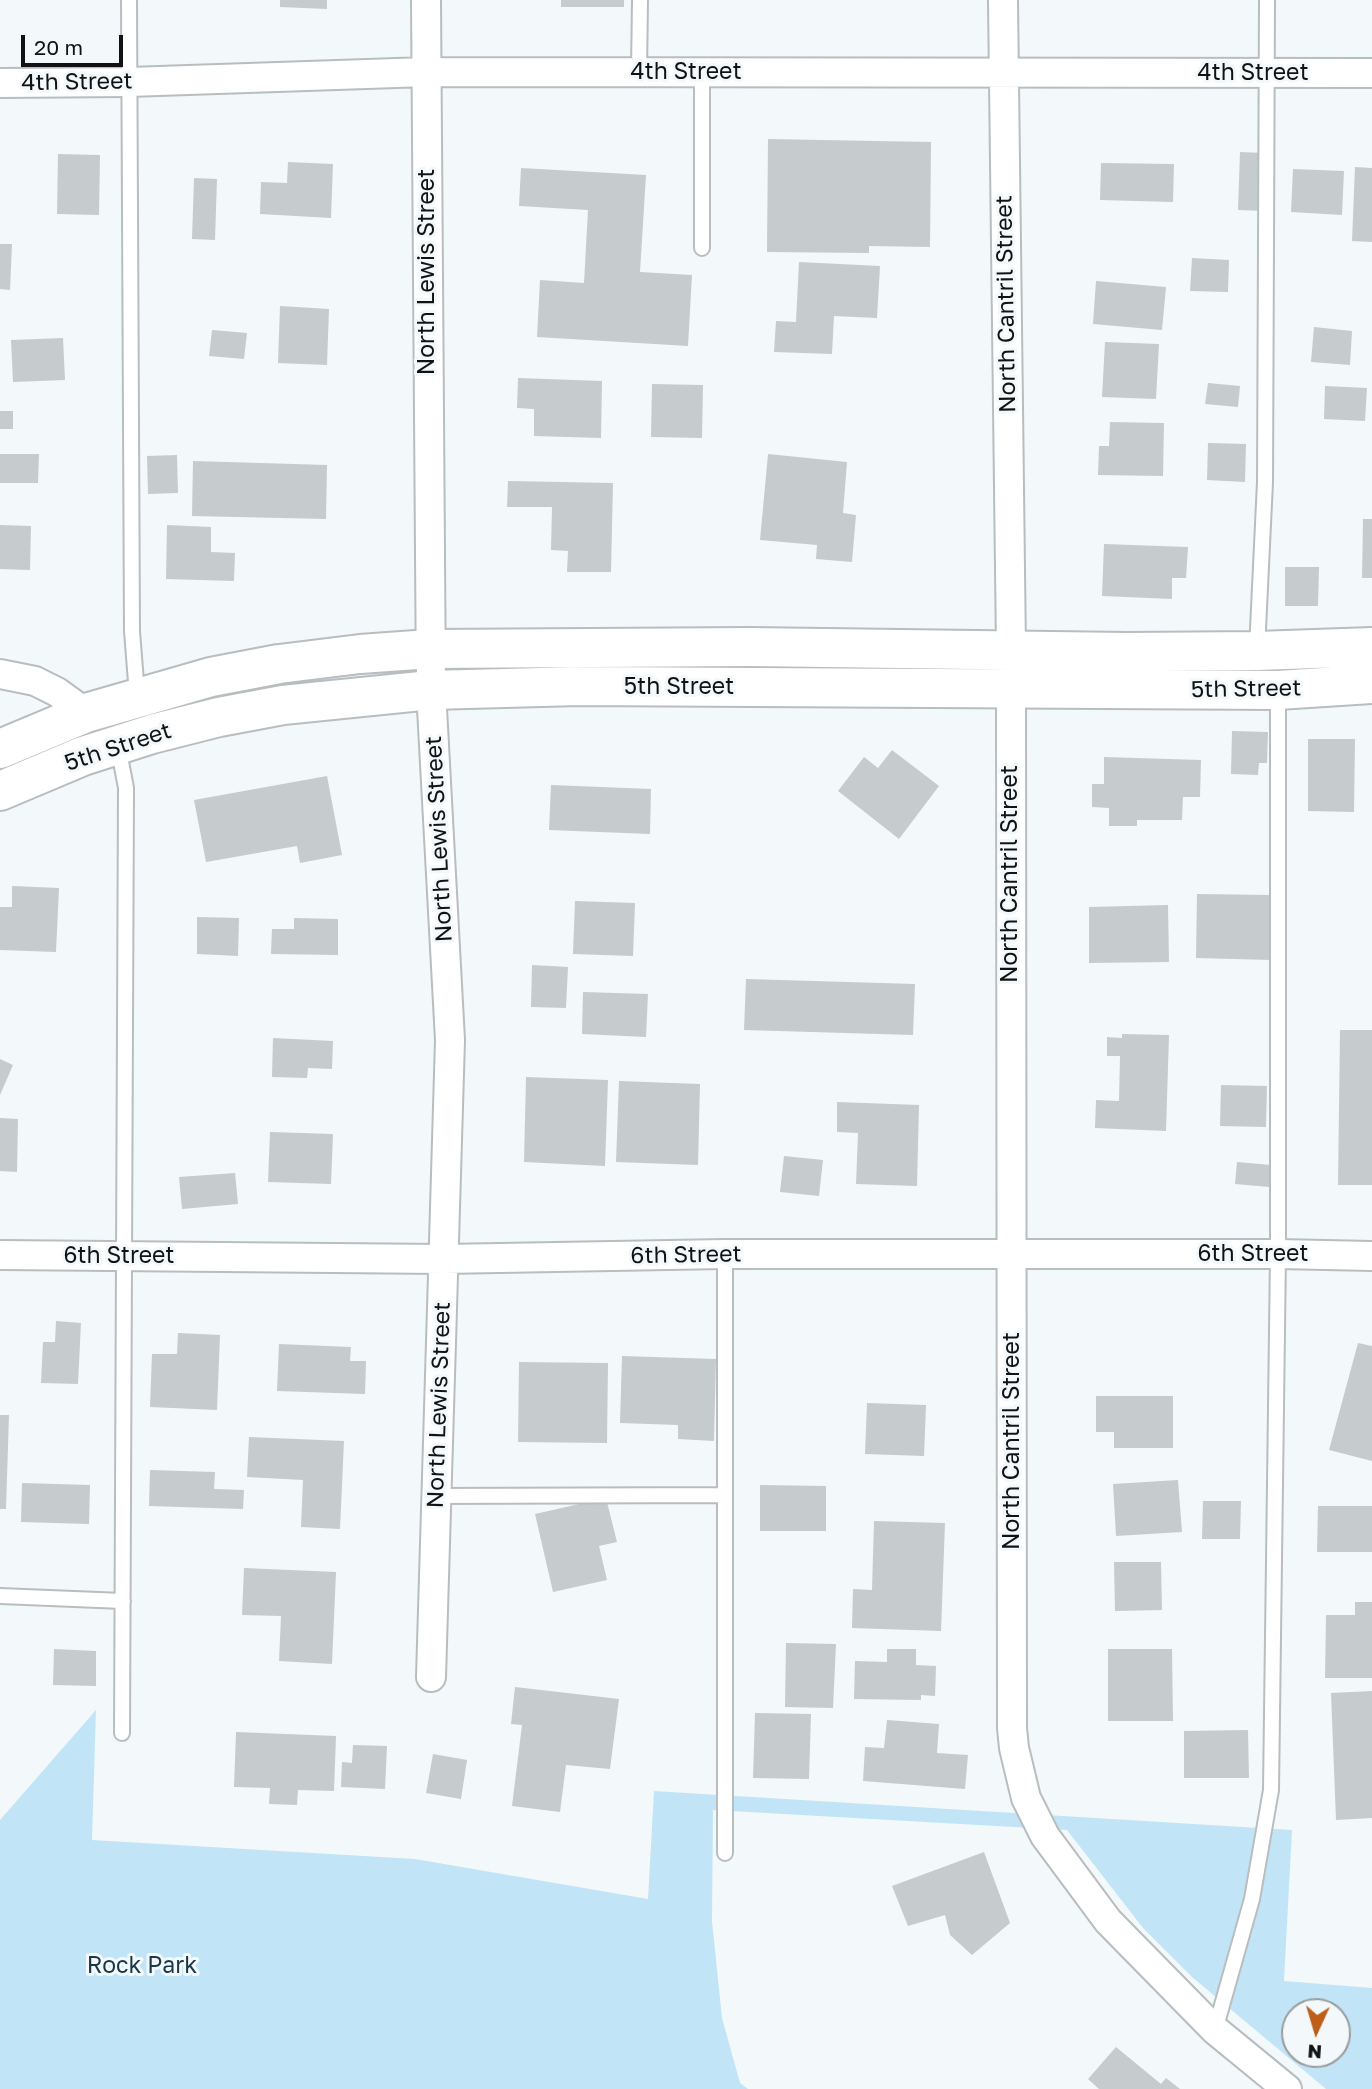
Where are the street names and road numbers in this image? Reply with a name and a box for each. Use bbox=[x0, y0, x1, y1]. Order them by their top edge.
street label: 4th Street bbox=[630, 58, 742, 86]
street label: 4th Street bbox=[1197, 59, 1309, 87]
street label: 4th Street bbox=[21, 67, 133, 97]
street label: North Lewis Street bbox=[413, 169, 441, 375]
street label: North Cantril Street bbox=[990, 195, 1022, 413]
street label: 5th Street bbox=[624, 673, 734, 701]
street label: 5th Street bbox=[1191, 674, 1301, 704]
street label: 5th Street bbox=[61, 717, 175, 777]
street label: North Lewis Street bbox=[420, 735, 458, 943]
street label: North Cantril Street bbox=[996, 765, 1024, 983]
street label: 6th Street bbox=[630, 1240, 742, 1270]
street label: 6th Street bbox=[1197, 1240, 1309, 1268]
street label: 6th Street bbox=[63, 1242, 175, 1270]
street label: North Lewis Street bbox=[422, 1301, 456, 1509]
street label: North Cantril Street bbox=[998, 1332, 1026, 1550]

